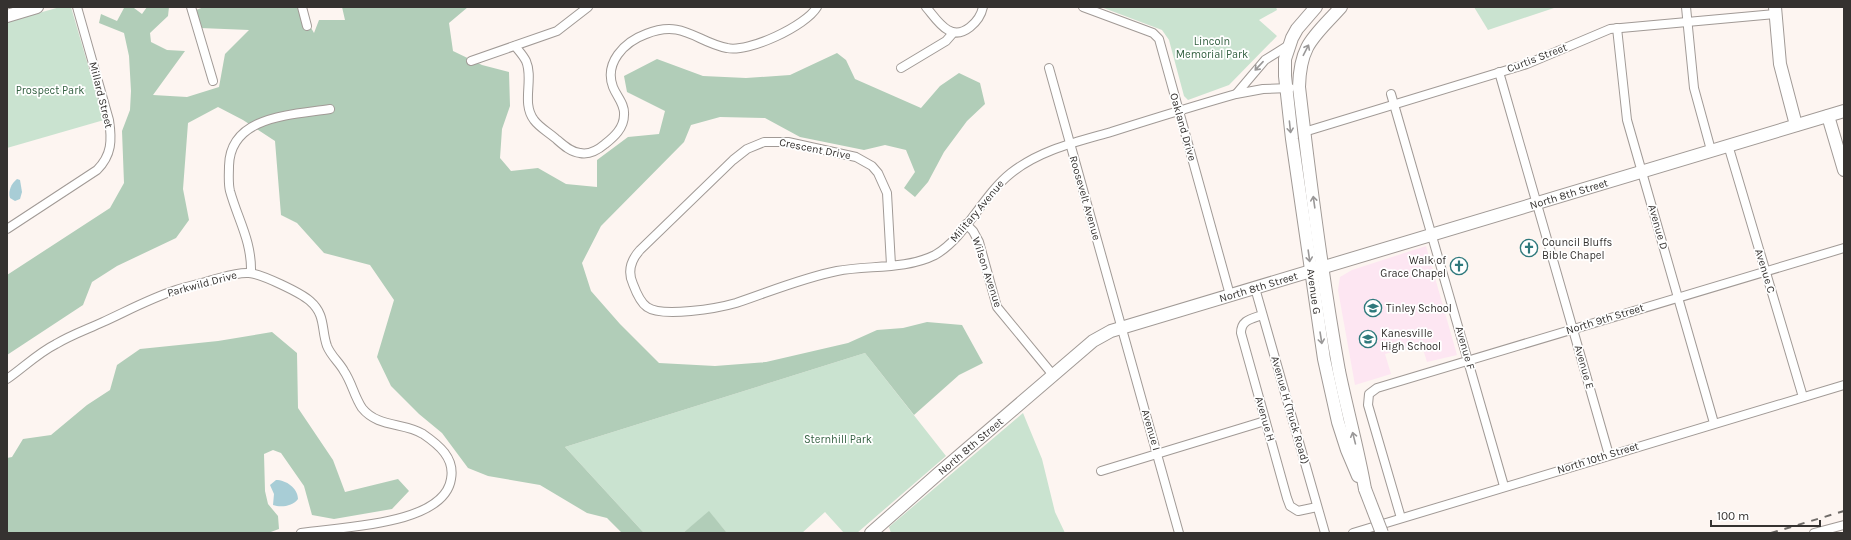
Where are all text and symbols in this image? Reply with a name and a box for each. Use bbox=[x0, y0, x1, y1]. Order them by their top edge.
park label: Lincoln Memorial Park bbox=[1176, 35, 1248, 61]
street label: Curtis Street bbox=[1505, 41, 1569, 75]
one-way arrow bbox=[1303, 44, 1310, 56]
street label: Millard Street bbox=[86, 60, 116, 130]
one-way arrow bbox=[1255, 61, 1264, 71]
park label: Prospect Park bbox=[16, 84, 84, 97]
street label: Oakland Drive bbox=[1167, 92, 1199, 163]
one-way arrow bbox=[1286, 120, 1294, 133]
street label: Crescent Drive bbox=[778, 136, 852, 162]
street label: Roosevelt Avenue bbox=[1067, 154, 1103, 242]
street label: North 8th Street bbox=[1528, 176, 1610, 212]
street label: Military Avenue bbox=[947, 177, 1007, 245]
one-way arrow bbox=[1310, 196, 1318, 209]
street label: Avenue D bbox=[1645, 203, 1671, 251]
street label: Wilson Avenue bbox=[969, 235, 1005, 309]
place label: Council Bluffs Bible Chapel bbox=[1542, 236, 1613, 262]
church icon: Council Bluffs Bible Chapel bbox=[1519, 238, 1539, 258]
street label: Avenue C bbox=[1752, 247, 1778, 295]
one-way arrow bbox=[1305, 249, 1313, 262]
place label: Walk of Grace Chapel bbox=[1380, 254, 1446, 280]
church icon: Walk of Grace Chapel bbox=[1449, 256, 1469, 276]
street label: Parkwild Drive bbox=[166, 268, 239, 300]
street label: Avenue G bbox=[1304, 268, 1324, 315]
street label: North 8th Street bbox=[1218, 269, 1299, 305]
school or university icon: Tinley School bbox=[1363, 298, 1383, 318]
street label: North 9th Street bbox=[1564, 301, 1646, 337]
place label: Tinley School bbox=[1386, 302, 1452, 315]
street label: Avenue F bbox=[1453, 325, 1477, 371]
place label: Kanesville High School bbox=[1381, 327, 1441, 353]
school or university icon: Kanesville High School bbox=[1358, 329, 1378, 349]
one-way arrow bbox=[1317, 331, 1325, 344]
street label: Avenue E bbox=[1572, 344, 1596, 390]
street label: Avenue H (Truck Road) bbox=[1268, 354, 1312, 466]
street label: Avenue H bbox=[1252, 395, 1278, 443]
street label: Avenue I bbox=[1139, 408, 1163, 452]
street label: North 8th Street bbox=[935, 415, 1005, 478]
one-way arrow bbox=[1350, 431, 1357, 444]
park label: Sternhill Park bbox=[804, 433, 872, 446]
street label: North 10th Street bbox=[1556, 439, 1640, 477]
scale bar bbox=[1711, 502, 1820, 528]
text: 100 m bbox=[1717, 509, 1749, 523]

